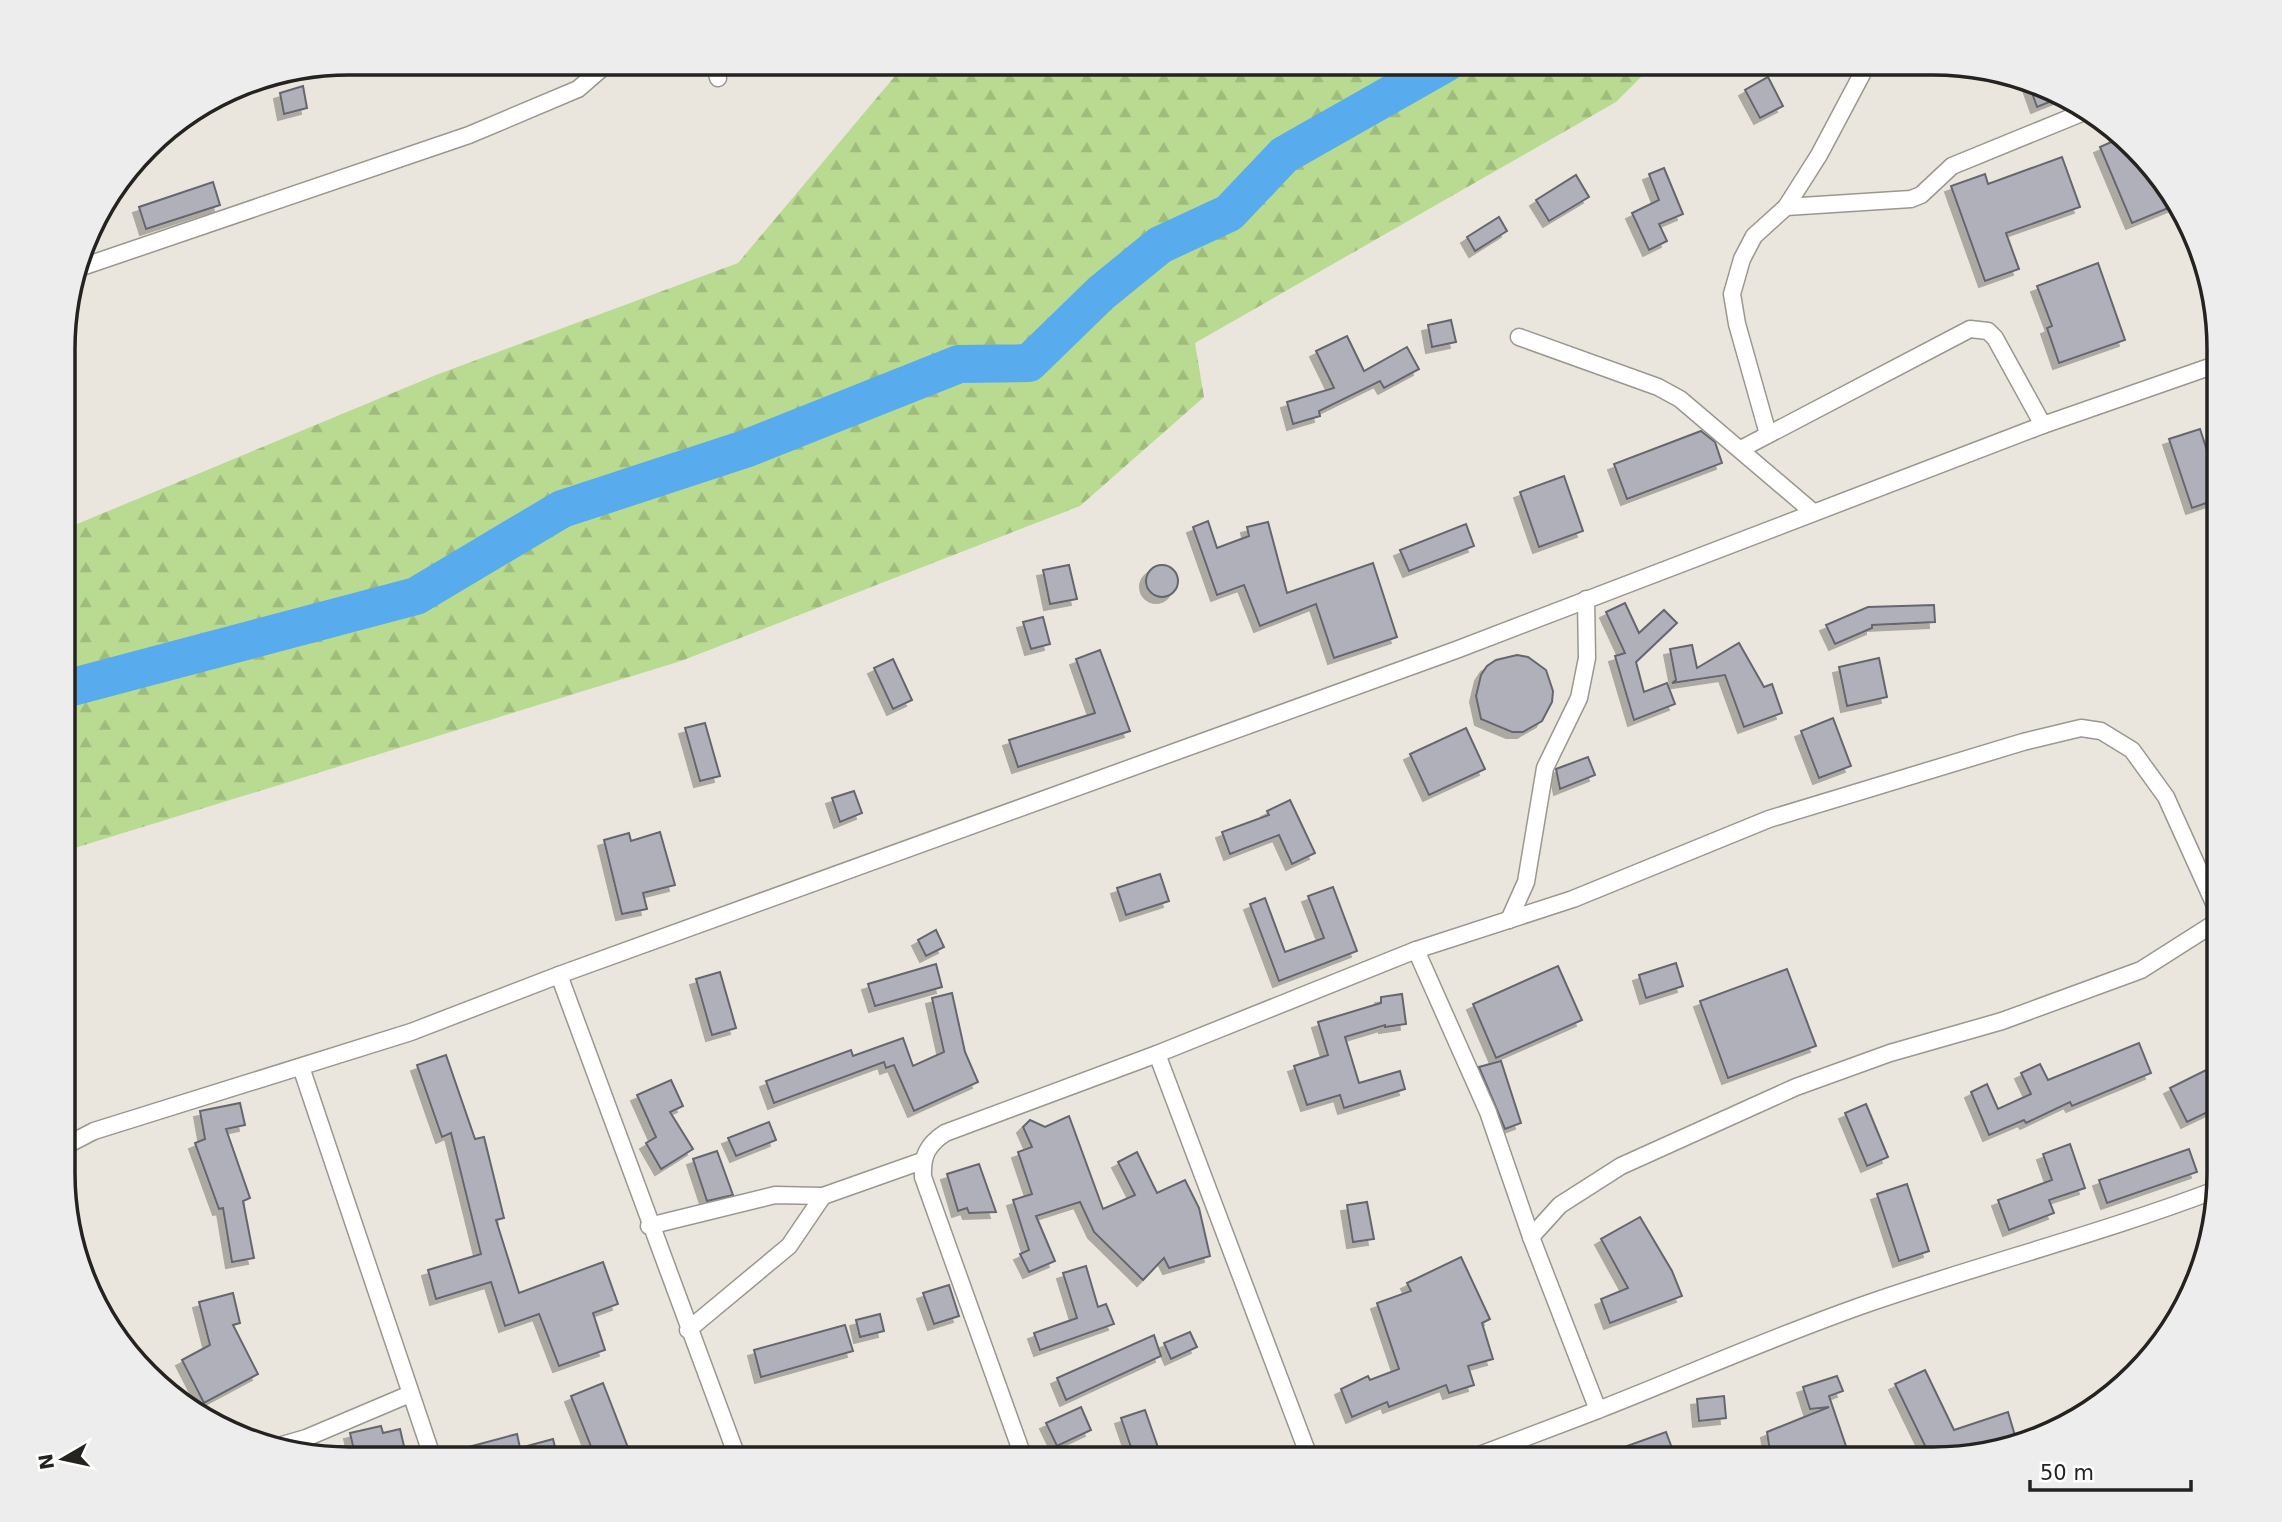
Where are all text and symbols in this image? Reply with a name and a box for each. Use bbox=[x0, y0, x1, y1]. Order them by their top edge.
north arrow bbox=[28, 1424, 98, 1494]
scale bar bbox=[2030, 1448, 2191, 1492]
text: N bbox=[34, 1452, 58, 1471]
text: 50 m bbox=[2040, 1461, 2094, 1485]

